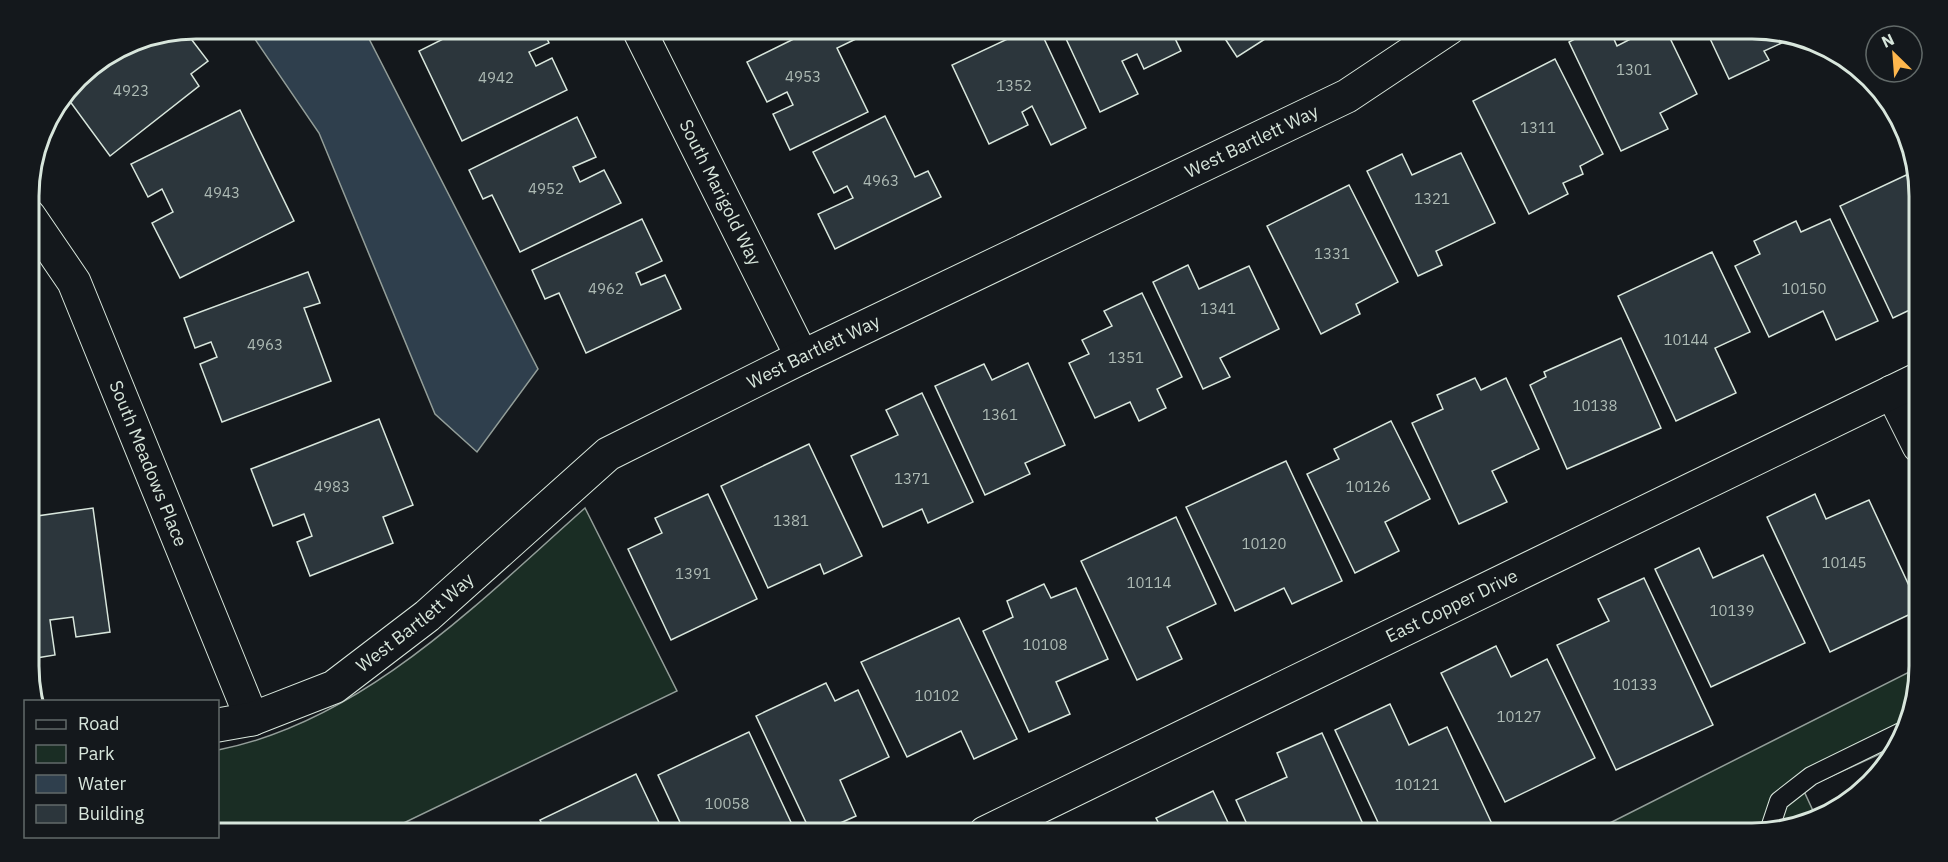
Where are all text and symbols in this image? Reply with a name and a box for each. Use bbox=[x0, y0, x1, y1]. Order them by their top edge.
north arrow bbox=[1864, 24, 1924, 84]
text: N bbox=[1878, 29, 1897, 52]
house number: 1301 bbox=[1616, 60, 1652, 79]
house number: 4953 bbox=[785, 67, 821, 86]
house number: 4942 bbox=[478, 68, 514, 87]
house number: 1352 bbox=[996, 76, 1032, 95]
house number: 4923 bbox=[113, 81, 149, 100]
street label: West Bartlett Way bbox=[1181, 99, 1322, 183]
street label: South Marigold Way bbox=[674, 116, 767, 269]
house number: 1311 bbox=[1520, 118, 1556, 137]
house number: 4963 bbox=[863, 171, 899, 190]
house number: 4952 bbox=[528, 179, 564, 198]
house number: 4943 bbox=[204, 183, 240, 202]
house number: 1321 bbox=[1414, 189, 1450, 208]
house number: 1331 bbox=[1314, 244, 1350, 263]
house number: 4962 bbox=[588, 279, 624, 298]
house number: 10150 bbox=[1781, 279, 1827, 298]
house number: 1341 bbox=[1200, 299, 1236, 318]
street label: West Bartlett Way bbox=[743, 309, 884, 394]
house number: 10144 bbox=[1663, 330, 1709, 349]
house number: 4963 bbox=[247, 335, 283, 354]
house number: 1351 bbox=[1108, 348, 1144, 367]
street label: South Meadows Place bbox=[104, 377, 193, 550]
house number: 10138 bbox=[1572, 396, 1618, 415]
house number: 1361 bbox=[982, 405, 1018, 424]
house number: 1371 bbox=[894, 469, 930, 488]
house number: 4983 bbox=[314, 477, 350, 496]
house number: 10126 bbox=[1345, 477, 1391, 496]
house number: 1381 bbox=[773, 511, 809, 530]
house number: 10120 bbox=[1241, 534, 1287, 553]
house number: 10145 bbox=[1821, 553, 1867, 572]
house number: 1391 bbox=[675, 564, 711, 583]
street label: East Copper Drive bbox=[1382, 564, 1521, 647]
street label: West Bartlett Way bbox=[351, 568, 478, 677]
house number: 10114 bbox=[1126, 573, 1172, 592]
house number: 10139 bbox=[1709, 601, 1755, 620]
house number: 10108 bbox=[1022, 635, 1068, 654]
house number: 10133 bbox=[1612, 675, 1658, 694]
house number: 10102 bbox=[914, 686, 960, 705]
legend bbox=[24, 700, 219, 838]
house number: 10127 bbox=[1496, 707, 1542, 726]
text: Road bbox=[78, 712, 119, 735]
text: Park bbox=[78, 742, 115, 765]
text: Water bbox=[78, 772, 127, 795]
house number: 10121 bbox=[1394, 775, 1440, 794]
house number: 10058 bbox=[704, 794, 750, 813]
text: Building bbox=[78, 802, 145, 825]

